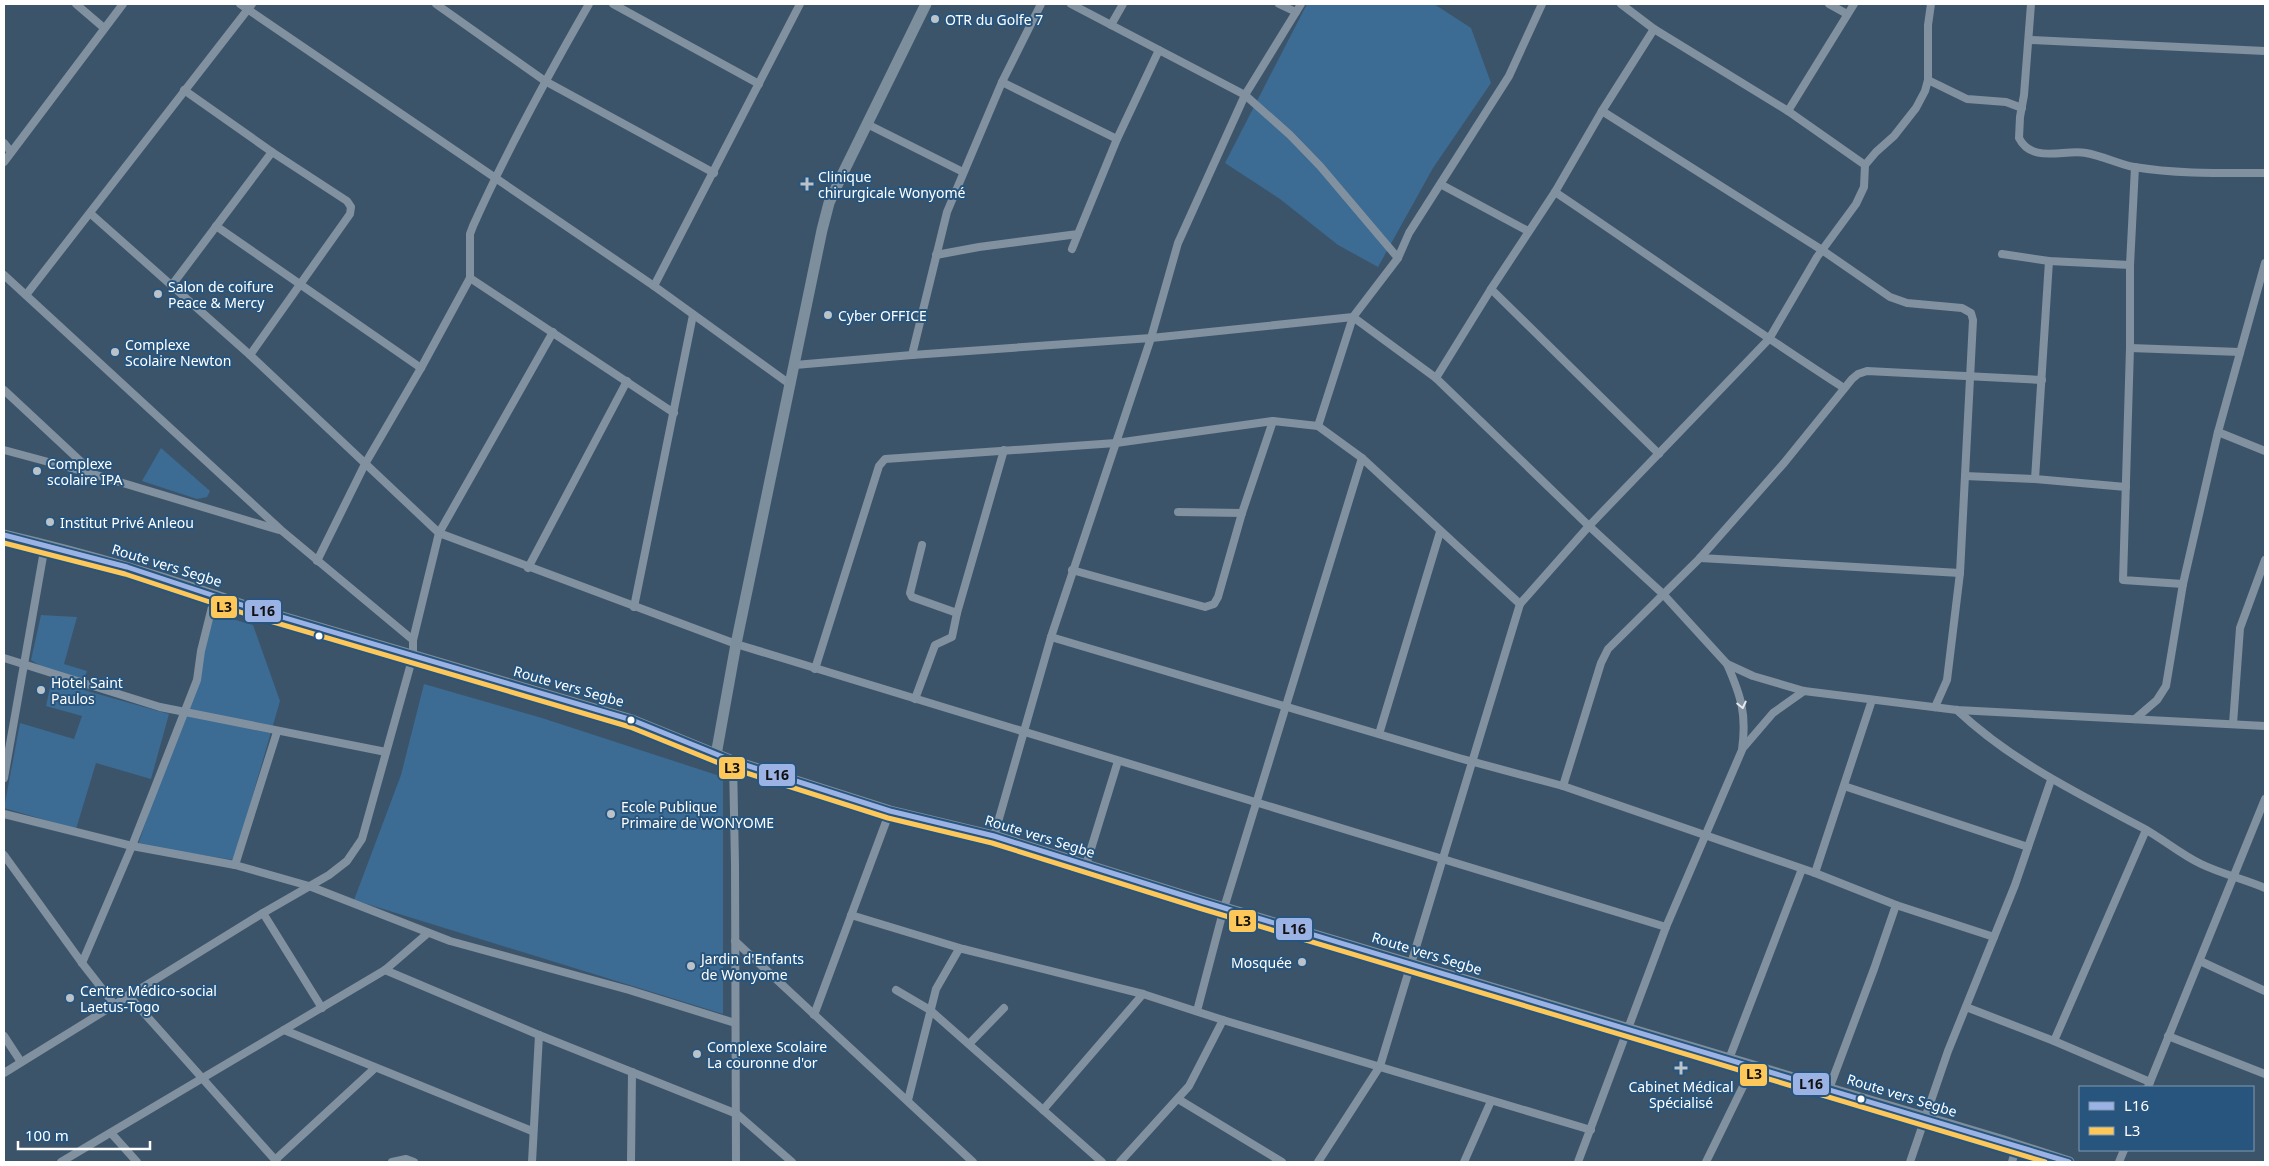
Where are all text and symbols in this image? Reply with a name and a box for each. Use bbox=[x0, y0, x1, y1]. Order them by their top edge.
place label: OTR du Golfe 7 bbox=[945, 10, 1043, 29]
marker: OTR du Golfe 7 bbox=[929, 13, 941, 25]
place label: Clinique chirurgicale Wonyomé bbox=[818, 167, 966, 202]
marker: Clinique chirurgicale Wonyomé bbox=[800, 177, 814, 191]
place label: Salon de coifure Peace & Mercy bbox=[168, 277, 274, 312]
marker: Salon de coifure Peace & Mercy bbox=[152, 288, 164, 300]
place label: Cyber OFFICE bbox=[838, 306, 927, 325]
marker: Cyber OFFICE bbox=[822, 309, 834, 321]
place label: Complexe Scolaire Newton bbox=[125, 335, 231, 370]
marker: Complexe Scolaire Newton bbox=[109, 346, 121, 358]
place label: Complexe scolaire IPA bbox=[47, 454, 123, 489]
marker: Complexe scolaire IPA bbox=[31, 465, 43, 477]
place label: Institut Privé Anleou bbox=[60, 513, 194, 532]
marker: Institut Privé Anleou bbox=[44, 516, 56, 528]
street label: Route vers Segbe bbox=[110, 539, 225, 591]
line badge: L3 bbox=[210, 595, 238, 619]
text: L3 bbox=[216, 597, 232, 616]
line badge: L16 bbox=[244, 599, 282, 623]
text: L16 bbox=[251, 601, 275, 620]
unlabelled marker bbox=[314, 631, 324, 641]
street label: Route vers Segbe bbox=[511, 661, 627, 711]
place label: Hotel Saint Paulos bbox=[51, 673, 123, 708]
marker: Hotel Saint Paulos bbox=[35, 684, 47, 696]
one-way arrow bbox=[1737, 701, 1747, 710]
unlabelled marker bbox=[626, 715, 636, 725]
line badge: L3 bbox=[718, 756, 746, 780]
text: L3 bbox=[724, 758, 740, 777]
line badge: L16 bbox=[758, 763, 796, 787]
text: L16 bbox=[765, 765, 789, 784]
place label: Ecole Publique Primaire de WONYOME bbox=[621, 797, 774, 832]
marker: Ecole Publique Primaire de WONYOME bbox=[605, 808, 617, 820]
street label: Route vers Segbe bbox=[983, 810, 1098, 862]
line badge: L3 bbox=[1228, 909, 1257, 933]
text: L3 bbox=[1235, 911, 1251, 930]
line badge: L16 bbox=[1275, 917, 1313, 941]
text: L16 bbox=[1282, 919, 1306, 938]
street label: Route vers Segbe bbox=[1370, 927, 1485, 979]
place label: Jardin d'Enfants de Wonyome bbox=[699, 949, 804, 984]
place label: Mosquée bbox=[1231, 953, 1292, 972]
marker: Mosquée bbox=[1296, 956, 1308, 968]
marker: Jardin d'Enfants de Wonyome bbox=[685, 960, 697, 972]
place label: Centre Médico-social Laetus-Togo bbox=[80, 981, 217, 1016]
marker: Centre Médico-social Laetus-Togo bbox=[64, 992, 76, 1004]
place label: Complexe Scolaire La couronne d'or bbox=[707, 1037, 827, 1072]
marker: Complexe Scolaire La couronne d'or bbox=[691, 1048, 703, 1060]
marker: Cabinet Médical Spécialisé bbox=[1674, 1061, 1688, 1075]
line badge: L3 bbox=[1739, 1063, 1768, 1087]
text: L3 bbox=[1746, 1064, 1762, 1083]
street label: Route vers Segbe bbox=[1845, 1069, 1960, 1121]
line badge: L16 bbox=[1792, 1072, 1830, 1096]
text: L16 bbox=[1799, 1074, 1823, 1093]
place label: Cabinet Médical Spécialisé bbox=[1628, 1077, 1734, 1112]
legend bbox=[2079, 1086, 2254, 1151]
unlabelled marker bbox=[1856, 1094, 1866, 1104]
text: L16 bbox=[2124, 1095, 2149, 1115]
scale bar bbox=[18, 1118, 150, 1150]
text: L3 bbox=[2124, 1120, 2140, 1140]
text: 100 m bbox=[25, 1125, 69, 1145]

